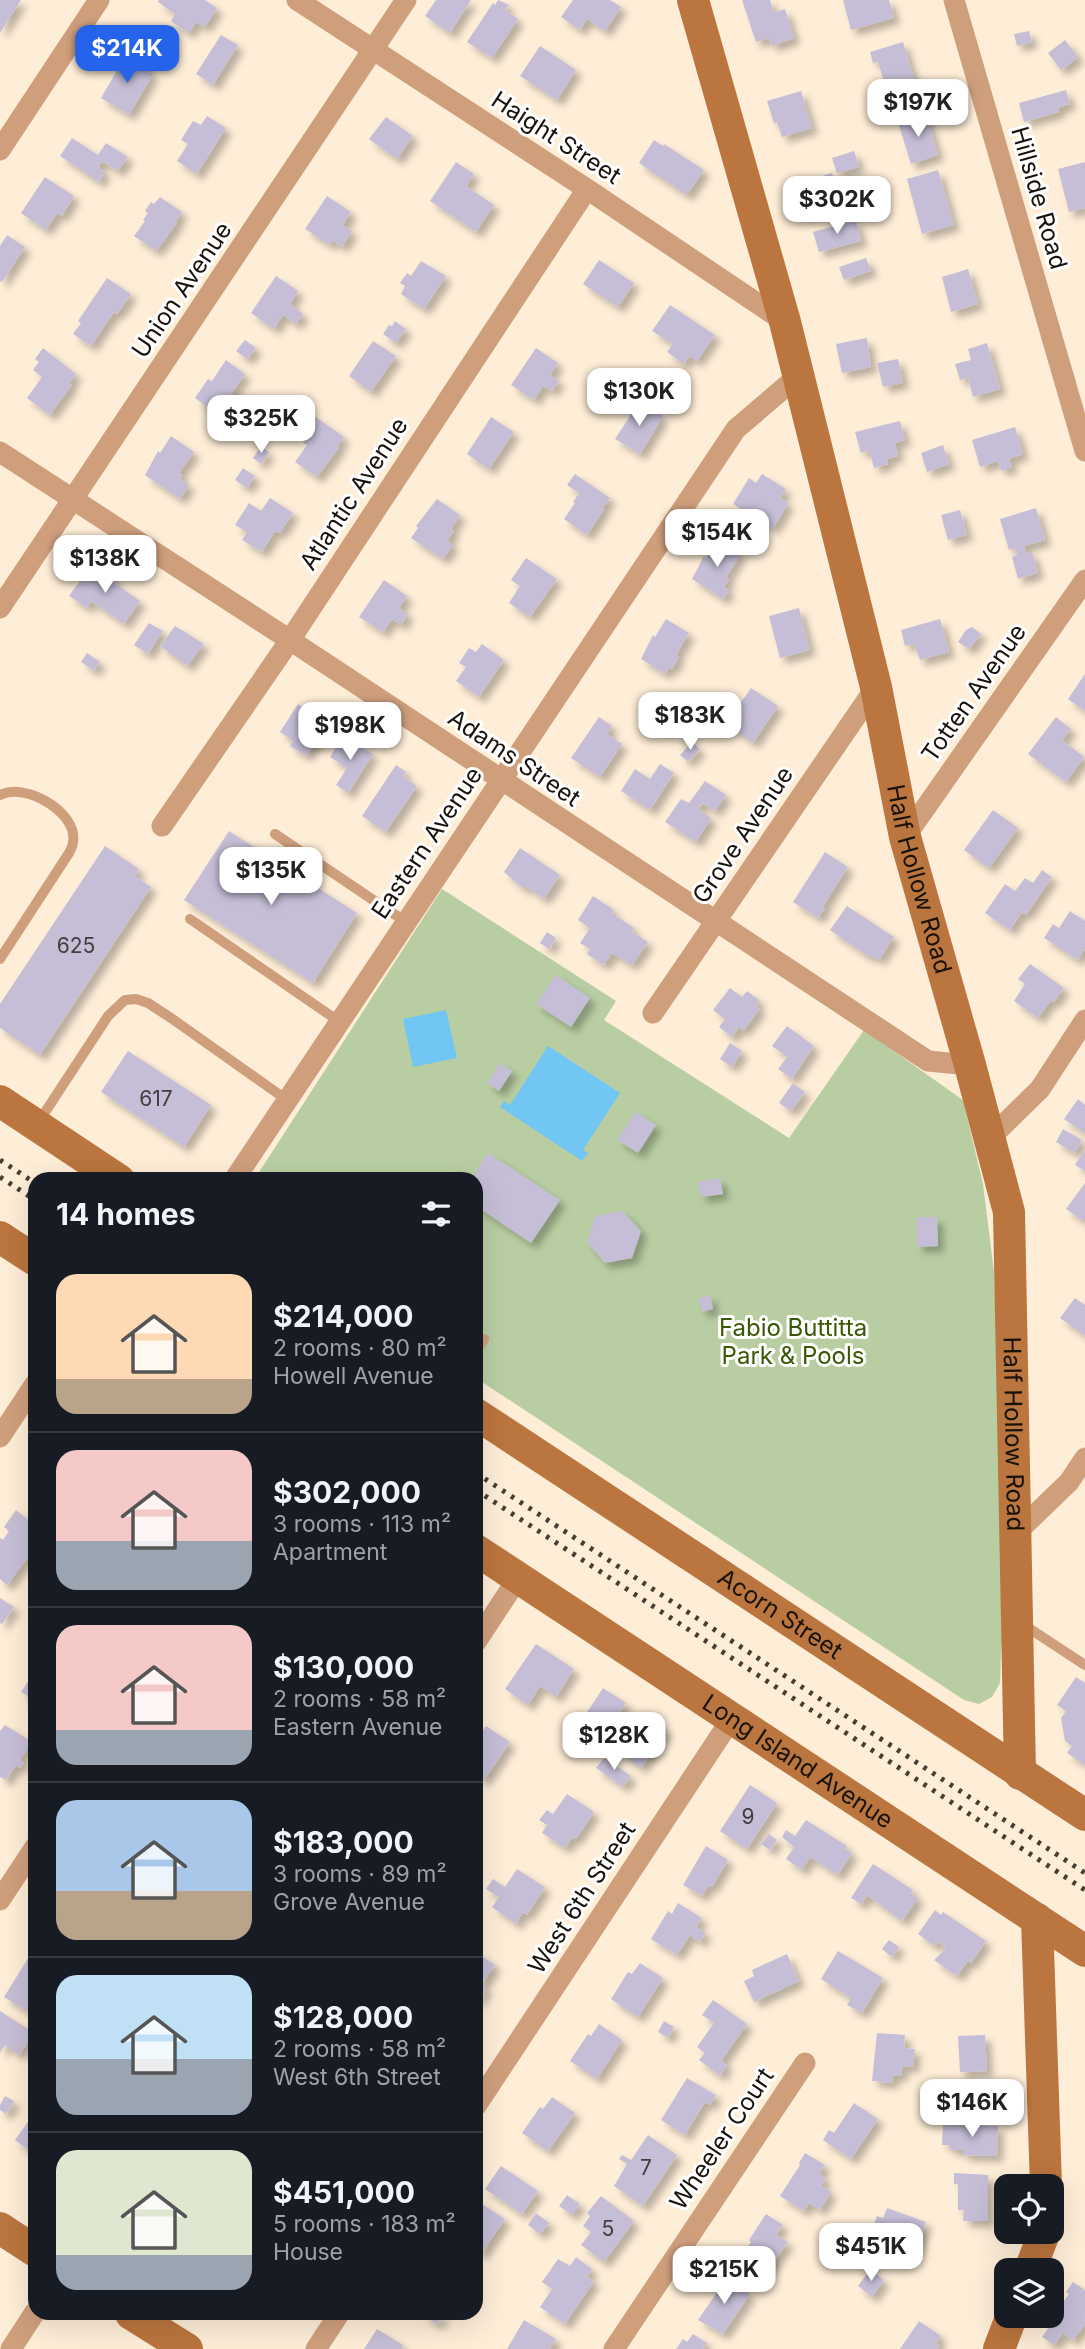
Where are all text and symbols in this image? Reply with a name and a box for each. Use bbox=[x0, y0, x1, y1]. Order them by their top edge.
pin: $214K bbox=[78, 25, 176, 85]
text: $214K bbox=[91, 34, 163, 62]
pin: $197K bbox=[869, 80, 967, 139]
street label: Haight Street bbox=[486, 85, 627, 190]
text: $197K bbox=[883, 88, 953, 116]
street label: Hillside Road bbox=[1005, 123, 1074, 273]
pin: $302K bbox=[788, 176, 886, 236]
text: $302K bbox=[799, 185, 875, 213]
street label: Union Avenue bbox=[126, 216, 238, 363]
pin: $130K bbox=[590, 368, 688, 428]
text: $130K bbox=[603, 377, 675, 405]
pin: $325K bbox=[212, 396, 310, 455]
text: $325K bbox=[223, 404, 299, 432]
street label: Atlantic Avenue bbox=[294, 412, 414, 575]
pin: $154K bbox=[668, 510, 766, 569]
text: $154K bbox=[681, 518, 753, 546]
pin: $138K bbox=[56, 536, 154, 595]
text: $138K bbox=[69, 544, 141, 572]
street label: Totten Avenue bbox=[915, 618, 1032, 767]
pin: $183K bbox=[641, 692, 739, 752]
text: $183K bbox=[654, 701, 726, 729]
pin: $198K bbox=[301, 702, 399, 762]
street label: Adams Street bbox=[443, 703, 586, 812]
text: $198K bbox=[314, 711, 386, 739]
street label: Eastern Avenue bbox=[365, 761, 488, 924]
street label: Grove Avenue bbox=[686, 761, 799, 909]
street label: Half Hollow Road bbox=[881, 782, 958, 977]
pin: $135K bbox=[222, 848, 320, 907]
text: $135K bbox=[235, 856, 307, 884]
house number: 625 bbox=[57, 933, 95, 958]
house number: 617 bbox=[139, 1086, 173, 1111]
icon: filters bbox=[417, 1195, 455, 1233]
text: 14 homes bbox=[56, 1196, 195, 1232]
text: $214,000 bbox=[273, 1298, 414, 1334]
icon: home bbox=[112, 1302, 196, 1386]
park label: Fabio Buttitta Park & Pools bbox=[719, 1313, 867, 1370]
text: 2 rooms · 80 m² bbox=[273, 1334, 447, 1362]
street label: Half Hollow Road bbox=[997, 1336, 1030, 1532]
text: Howell Avenue bbox=[273, 1362, 434, 1390]
text: $302,000 bbox=[273, 1474, 421, 1510]
icon: home bbox=[112, 1478, 196, 1562]
text: 3 rooms · 113 m² bbox=[273, 1510, 451, 1538]
text: Apartment bbox=[273, 1538, 387, 1566]
street label: Acorn Street bbox=[713, 1562, 848, 1665]
text: $130,000 bbox=[273, 1649, 414, 1685]
icon: home bbox=[112, 1653, 196, 1737]
text: 2 rooms · 58 m² bbox=[273, 1685, 446, 1713]
street label: Long Island Avenue bbox=[697, 1688, 899, 1834]
pin: $128K bbox=[565, 1712, 663, 1772]
text: Eastern Avenue bbox=[273, 1713, 442, 1741]
text: $128K bbox=[579, 1721, 649, 1749]
house number: 9 bbox=[741, 1804, 755, 1829]
street label: West 6th Street bbox=[522, 1816, 642, 1979]
text: $183,000 bbox=[273, 1824, 414, 1860]
icon: home bbox=[112, 1828, 196, 1912]
text: 3 rooms · 89 m² bbox=[273, 1860, 447, 1888]
text: Grove Avenue bbox=[273, 1888, 425, 1916]
text: $128,000 bbox=[273, 1999, 413, 2035]
icon: home bbox=[112, 2003, 196, 2087]
text: 2 rooms · 58 m² bbox=[273, 2035, 446, 2063]
street label: Wheeler Court bbox=[663, 2062, 780, 2215]
text: West 6th Street bbox=[273, 2063, 441, 2091]
pin: $146K bbox=[923, 2080, 1021, 2139]
text: $146K bbox=[936, 2088, 1008, 2116]
house number: 7 bbox=[640, 2155, 652, 2180]
text: $451,000 bbox=[273, 2174, 415, 2210]
map controls bbox=[994, 2174, 1064, 2328]
button: locate bbox=[994, 2174, 1064, 2244]
icon: home bbox=[112, 2178, 196, 2262]
text: 5 rooms · 183 m² bbox=[273, 2210, 456, 2238]
house number: 5 bbox=[602, 2216, 614, 2241]
pin: $451K bbox=[822, 2224, 920, 2283]
text: $451K bbox=[835, 2232, 907, 2260]
text: House bbox=[273, 2238, 343, 2266]
pin: $215K bbox=[675, 2246, 773, 2306]
text: $215K bbox=[689, 2255, 759, 2283]
button: layers bbox=[994, 2258, 1064, 2328]

